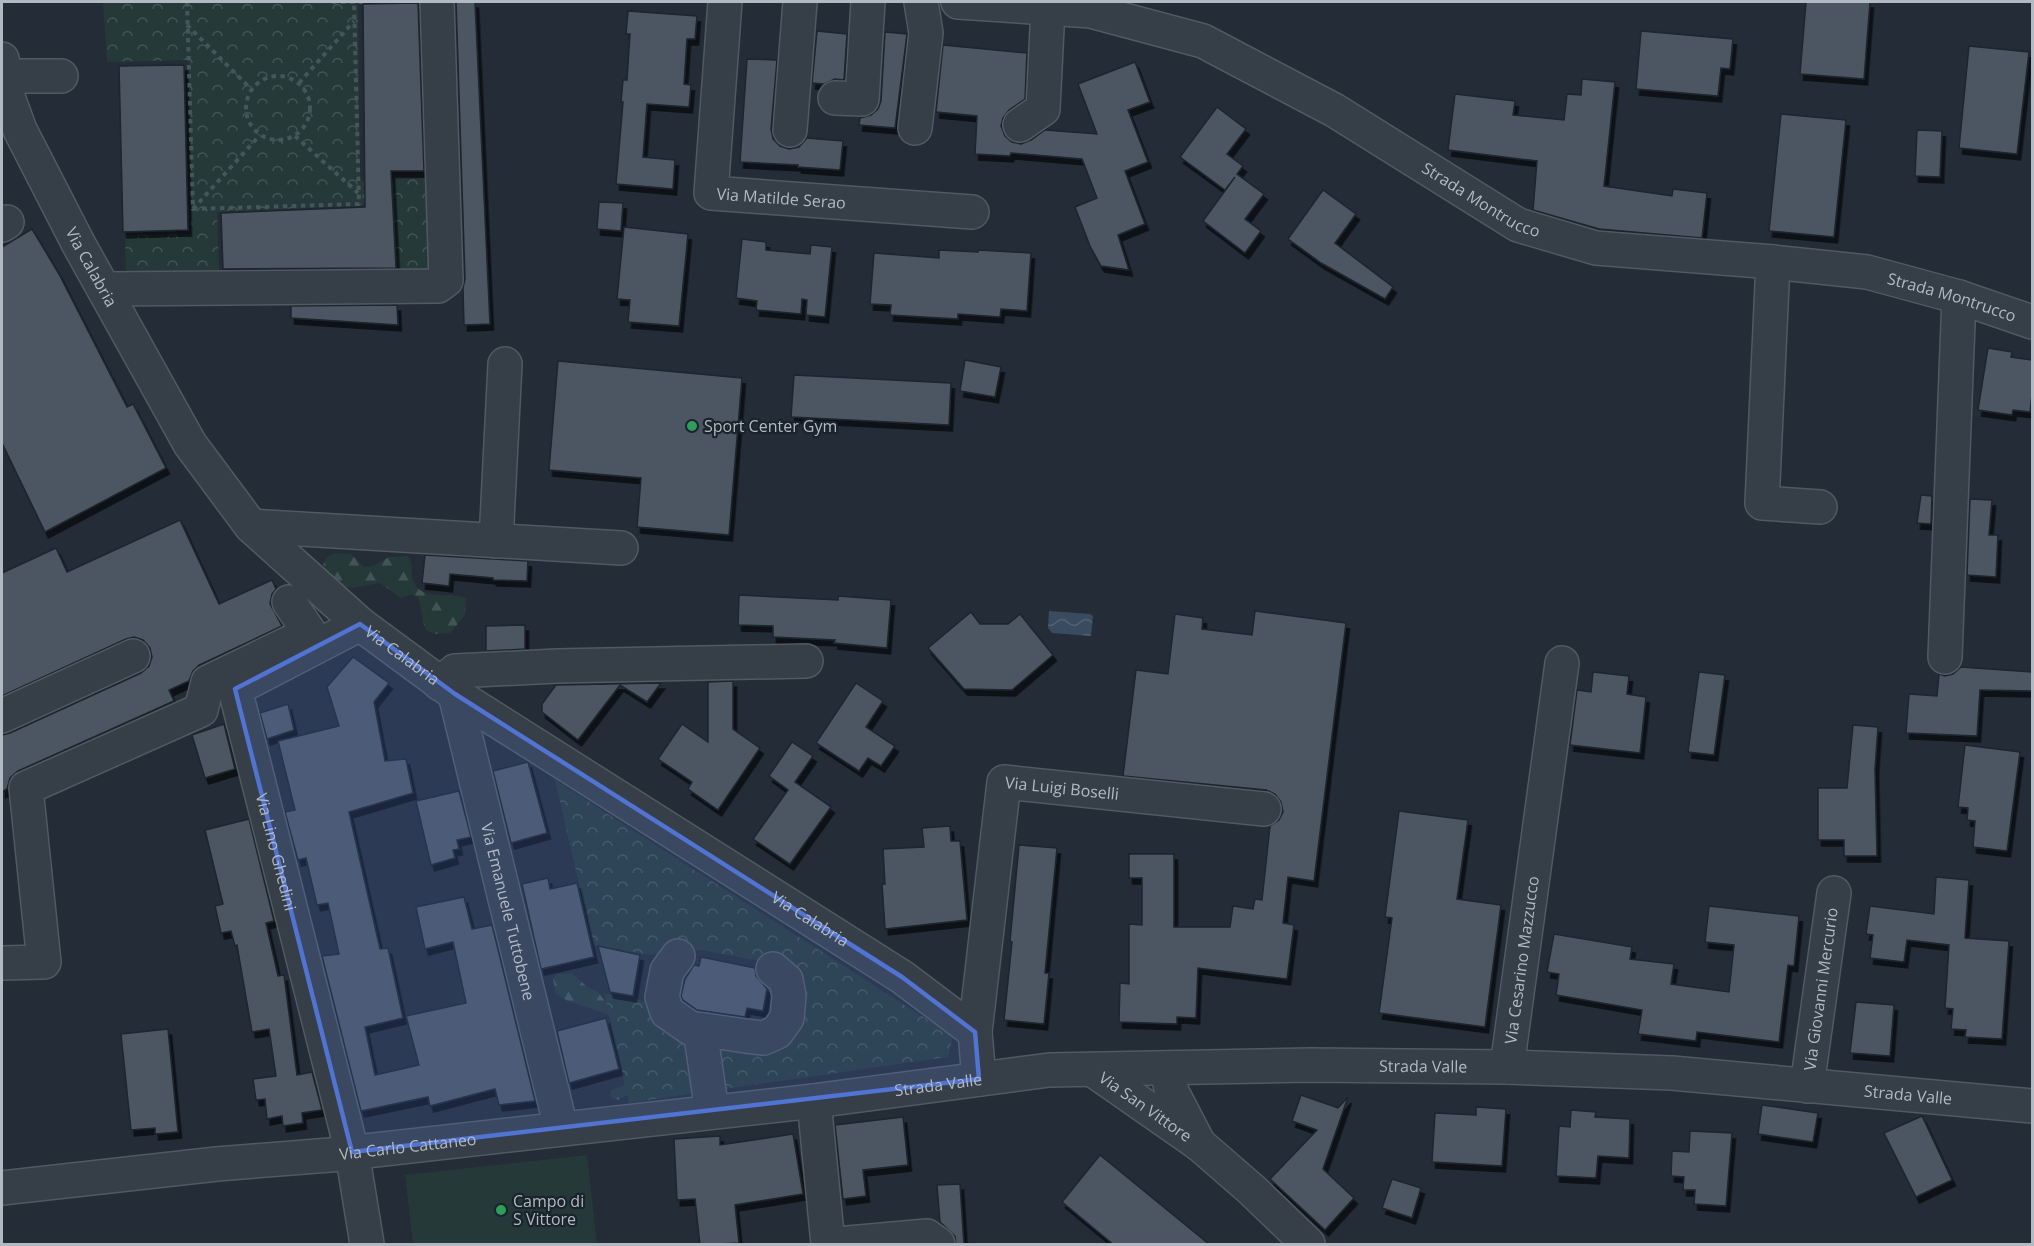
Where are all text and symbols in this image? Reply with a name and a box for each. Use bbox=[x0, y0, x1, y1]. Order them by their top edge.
street label: Strada Montrucco bbox=[1418, 157, 1543, 242]
street label: Via Matilde Serao bbox=[716, 182, 847, 214]
street label: Via Calabria bbox=[61, 223, 122, 311]
street label: Strada Montrucco bbox=[1885, 267, 2019, 327]
place label: Sport Center Gym bbox=[704, 415, 837, 437]
marker: Sport Center Gym bbox=[685, 419, 699, 433]
street label: Via Calabria bbox=[360, 620, 444, 690]
street label: Via Luigi Boselli bbox=[1004, 771, 1120, 805]
street label: Via Lino Ghedini bbox=[251, 791, 302, 913]
street label: Via Emanuele Tuttobene bbox=[476, 820, 540, 1003]
street label: Via Cesarino Mazzucco bbox=[1499, 875, 1544, 1045]
street label: Via Calabria bbox=[767, 886, 853, 952]
street label: Via Giovanni Mercurio bbox=[1798, 906, 1843, 1072]
street label: Strada Valle bbox=[1379, 1055, 1467, 1078]
street label: Via San Vittore bbox=[1095, 1067, 1196, 1147]
street label: Strada Valle bbox=[893, 1068, 983, 1101]
street label: Strada Valle bbox=[1863, 1080, 1953, 1110]
street label: Via Carlo Cattaneo bbox=[338, 1128, 477, 1165]
place label: Campo di S Vittore bbox=[513, 1190, 584, 1230]
marker: Campo di S Vittore bbox=[494, 1203, 508, 1217]

